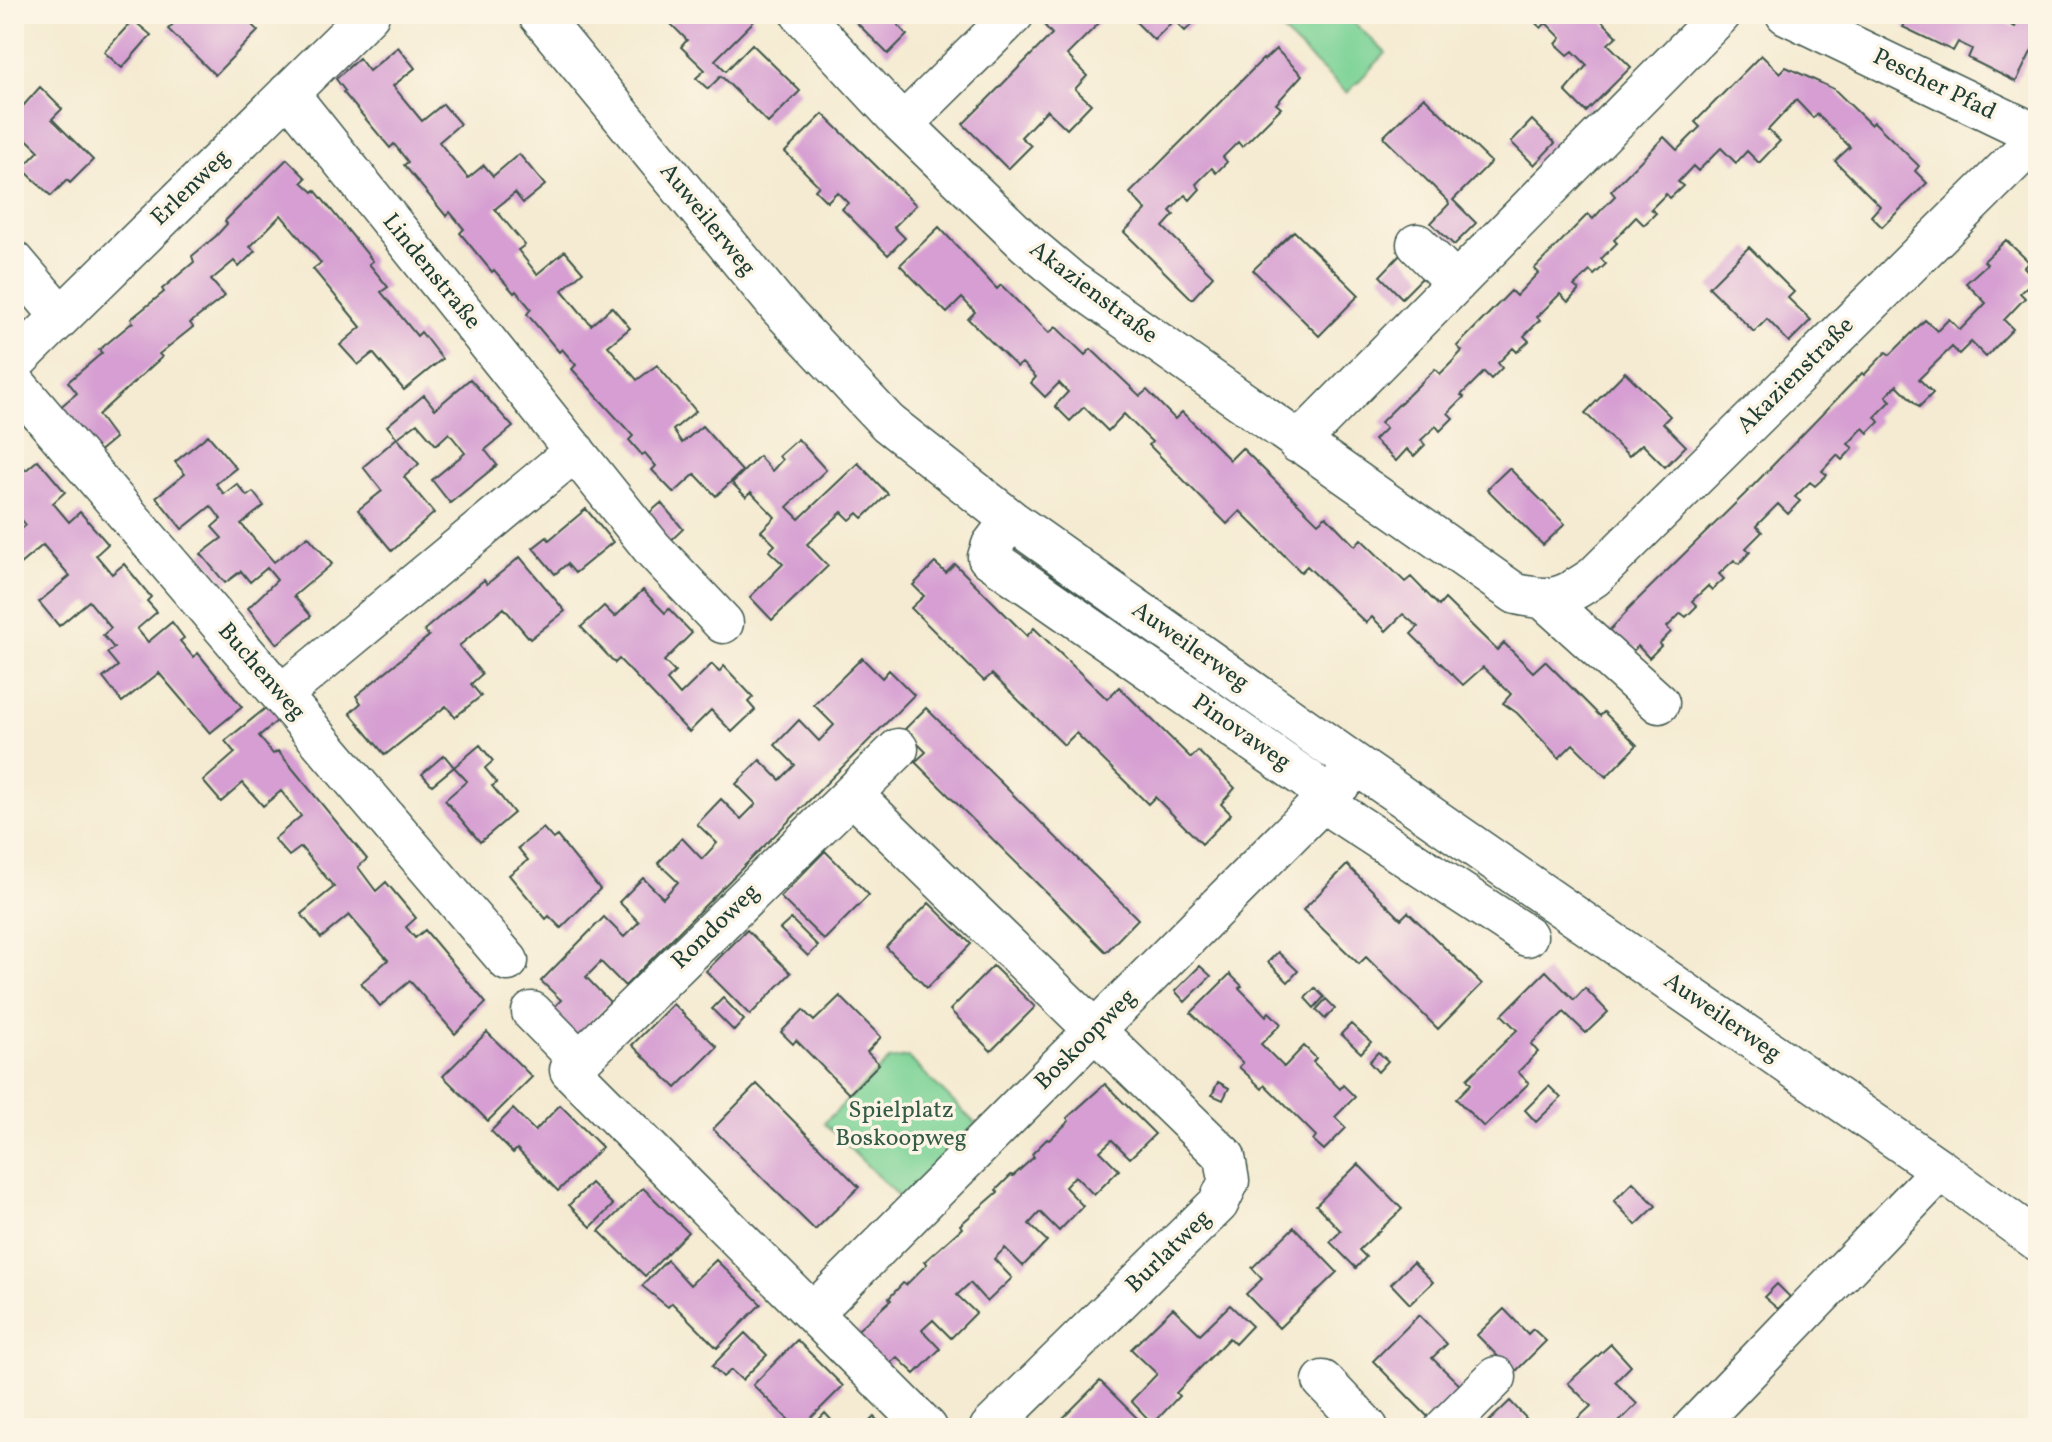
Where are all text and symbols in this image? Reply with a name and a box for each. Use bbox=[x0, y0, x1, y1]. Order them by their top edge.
street label: Pescher Pfad bbox=[1867, 40, 2001, 130]
street label: Erlenweg bbox=[144, 142, 238, 234]
street label: Auweilerweg bbox=[651, 156, 763, 284]
street label: Lindenstraße bbox=[374, 207, 488, 337]
street label: Akazienstraße bbox=[1022, 233, 1164, 353]
street label: Akazienstraße bbox=[1730, 310, 1862, 442]
street label: Auweilerweg bbox=[1124, 594, 1256, 700]
street label: Buchenweg bbox=[209, 616, 313, 728]
street label: Pinovaweg bbox=[1185, 686, 1297, 780]
street label: Rondoweg bbox=[664, 876, 768, 978]
street label: Auweilerweg bbox=[1656, 965, 1788, 1071]
street label: Boskoopweg bbox=[1027, 981, 1145, 1099]
park label: Spielplatz Boskoopweg bbox=[835, 1094, 967, 1156]
street label: Burlatweg bbox=[1118, 1202, 1220, 1302]

